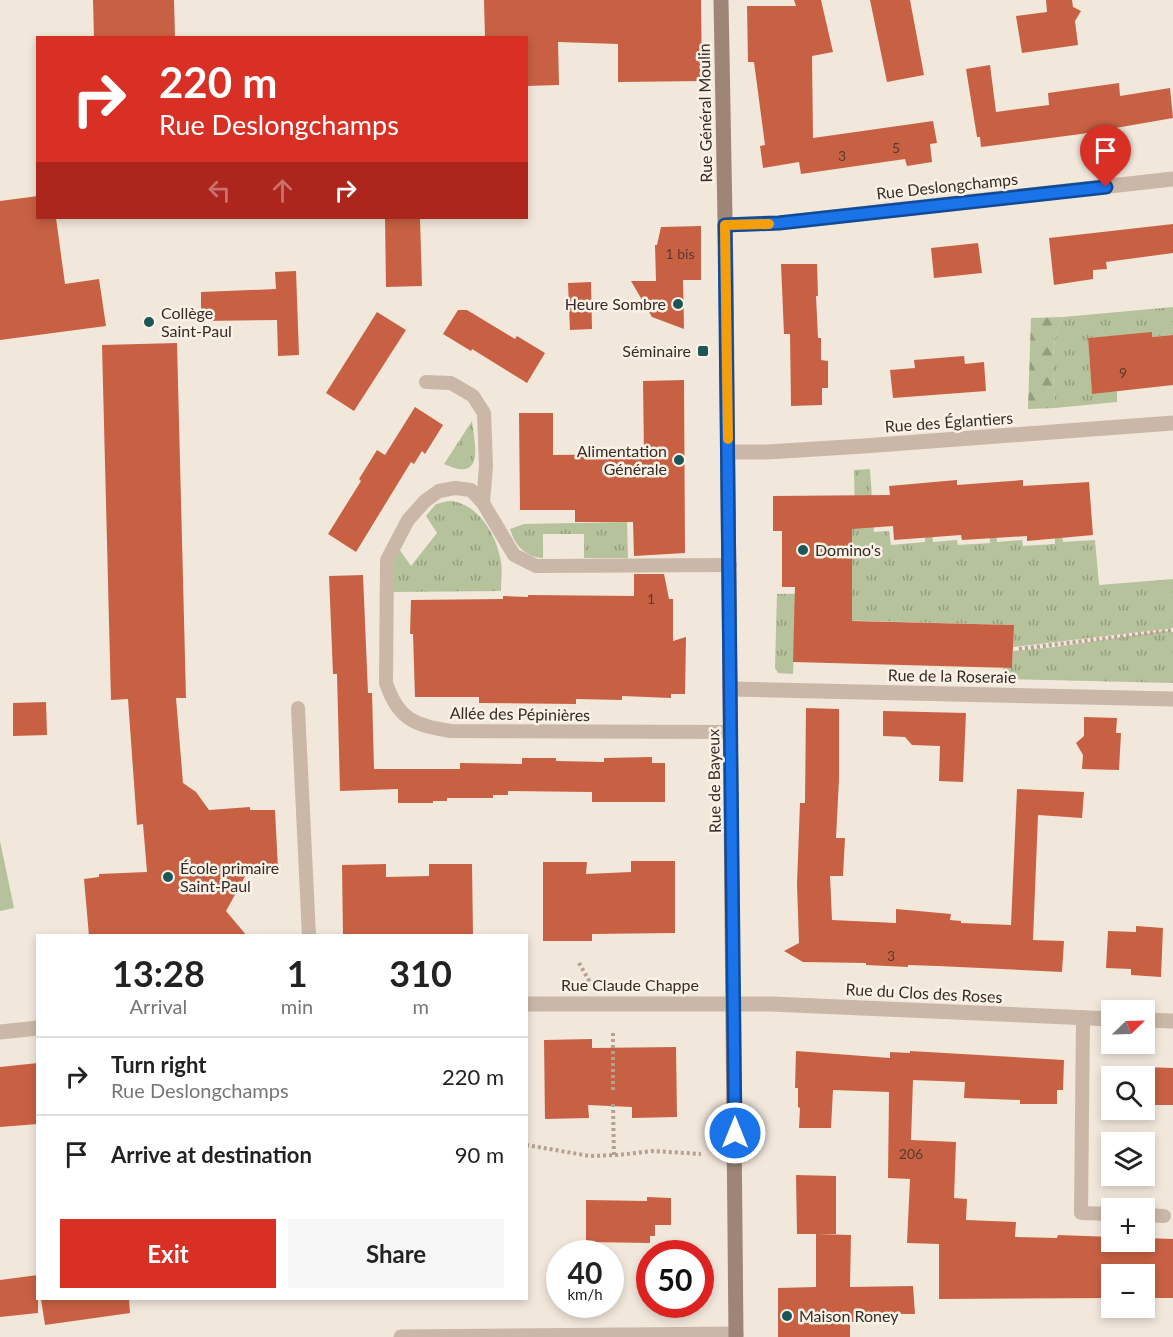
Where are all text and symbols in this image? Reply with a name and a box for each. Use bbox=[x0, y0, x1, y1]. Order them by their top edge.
street label: Rue Général Moulin bbox=[694, 43, 715, 183]
text: 220 m bbox=[159, 57, 277, 107]
icon: right bbox=[60, 60, 138, 138]
text: Rue Deslongchamps bbox=[159, 108, 399, 141]
pin bbox=[1080, 125, 1131, 187]
icon: arrive bbox=[1089, 134, 1122, 167]
house number: 5 bbox=[892, 139, 900, 156]
house number: 3 bbox=[838, 147, 846, 164]
street label: Rue Deslongchamps bbox=[875, 169, 1019, 202]
icon: left bbox=[203, 174, 236, 207]
icon: ahead bbox=[266, 174, 299, 207]
icon: right bbox=[329, 174, 362, 207]
house number: 1 bis bbox=[666, 245, 694, 262]
place label: Heure Sombre bbox=[565, 294, 666, 313]
marker: Heure Sombre bbox=[671, 297, 685, 311]
place label: Collège Saint-Paul bbox=[161, 303, 232, 340]
marker: Collège Saint-Paul bbox=[142, 315, 156, 329]
place label: Séminaire bbox=[622, 341, 691, 360]
marker: Séminaire bbox=[696, 344, 710, 358]
house number: 9 bbox=[1119, 364, 1127, 381]
street label: Rue des Églantiers bbox=[884, 408, 1014, 435]
place label: Alimentation Générale bbox=[577, 441, 667, 478]
marker: Alimentation Générale bbox=[672, 453, 686, 467]
place label: Domino's bbox=[815, 540, 881, 559]
marker: Domino's bbox=[796, 543, 810, 557]
house number: 1 bbox=[647, 590, 655, 607]
street label: Rue de la Roseraie bbox=[888, 665, 1016, 686]
street label: Allée des Pépinières bbox=[450, 703, 590, 724]
street label: Rue de Bayeux bbox=[703, 729, 724, 833]
place label: École primaire Saint-Paul bbox=[180, 858, 279, 895]
marker: École primaire Saint-Paul bbox=[161, 870, 175, 884]
house number: 3 bbox=[887, 947, 895, 964]
text: 13:28 bbox=[112, 951, 205, 995]
text: 1 bbox=[287, 951, 308, 995]
text: 310 bbox=[389, 951, 452, 995]
street label: Rue Claude Chappe bbox=[561, 975, 699, 994]
street label: Rue du Clos des Roses bbox=[845, 979, 1003, 1006]
text: Arrival bbox=[130, 994, 187, 1018]
text: min bbox=[281, 994, 313, 1018]
text: m bbox=[412, 994, 429, 1018]
north arrow bbox=[1101, 1000, 1155, 1054]
map controls bbox=[1101, 1000, 1155, 1318]
text: Turn right bbox=[111, 1051, 206, 1078]
icon: right bbox=[60, 1060, 93, 1093]
text: 220 m bbox=[442, 1063, 504, 1090]
button: search bbox=[1101, 1066, 1155, 1120]
text: Rue Deslongchamps bbox=[111, 1078, 289, 1102]
position arrow bbox=[703, 1101, 767, 1165]
button: layers bbox=[1101, 1132, 1155, 1186]
icon: arrive bbox=[60, 1138, 93, 1171]
text: Arrive at destination bbox=[111, 1141, 312, 1168]
text: 90 m bbox=[455, 1141, 504, 1168]
house number: 206 bbox=[899, 1145, 923, 1162]
button: + bbox=[1101, 1198, 1155, 1252]
button: Exit bbox=[60, 1219, 276, 1288]
button: Share bbox=[288, 1219, 504, 1288]
speed limit sign: 50 bbox=[636, 1240, 714, 1318]
text: 40 bbox=[568, 1254, 602, 1290]
button: − bbox=[1101, 1264, 1155, 1318]
text: km/h bbox=[567, 1285, 603, 1303]
place label: Maison Roney bbox=[799, 1306, 899, 1325]
marker: Maison Roney bbox=[780, 1309, 794, 1323]

